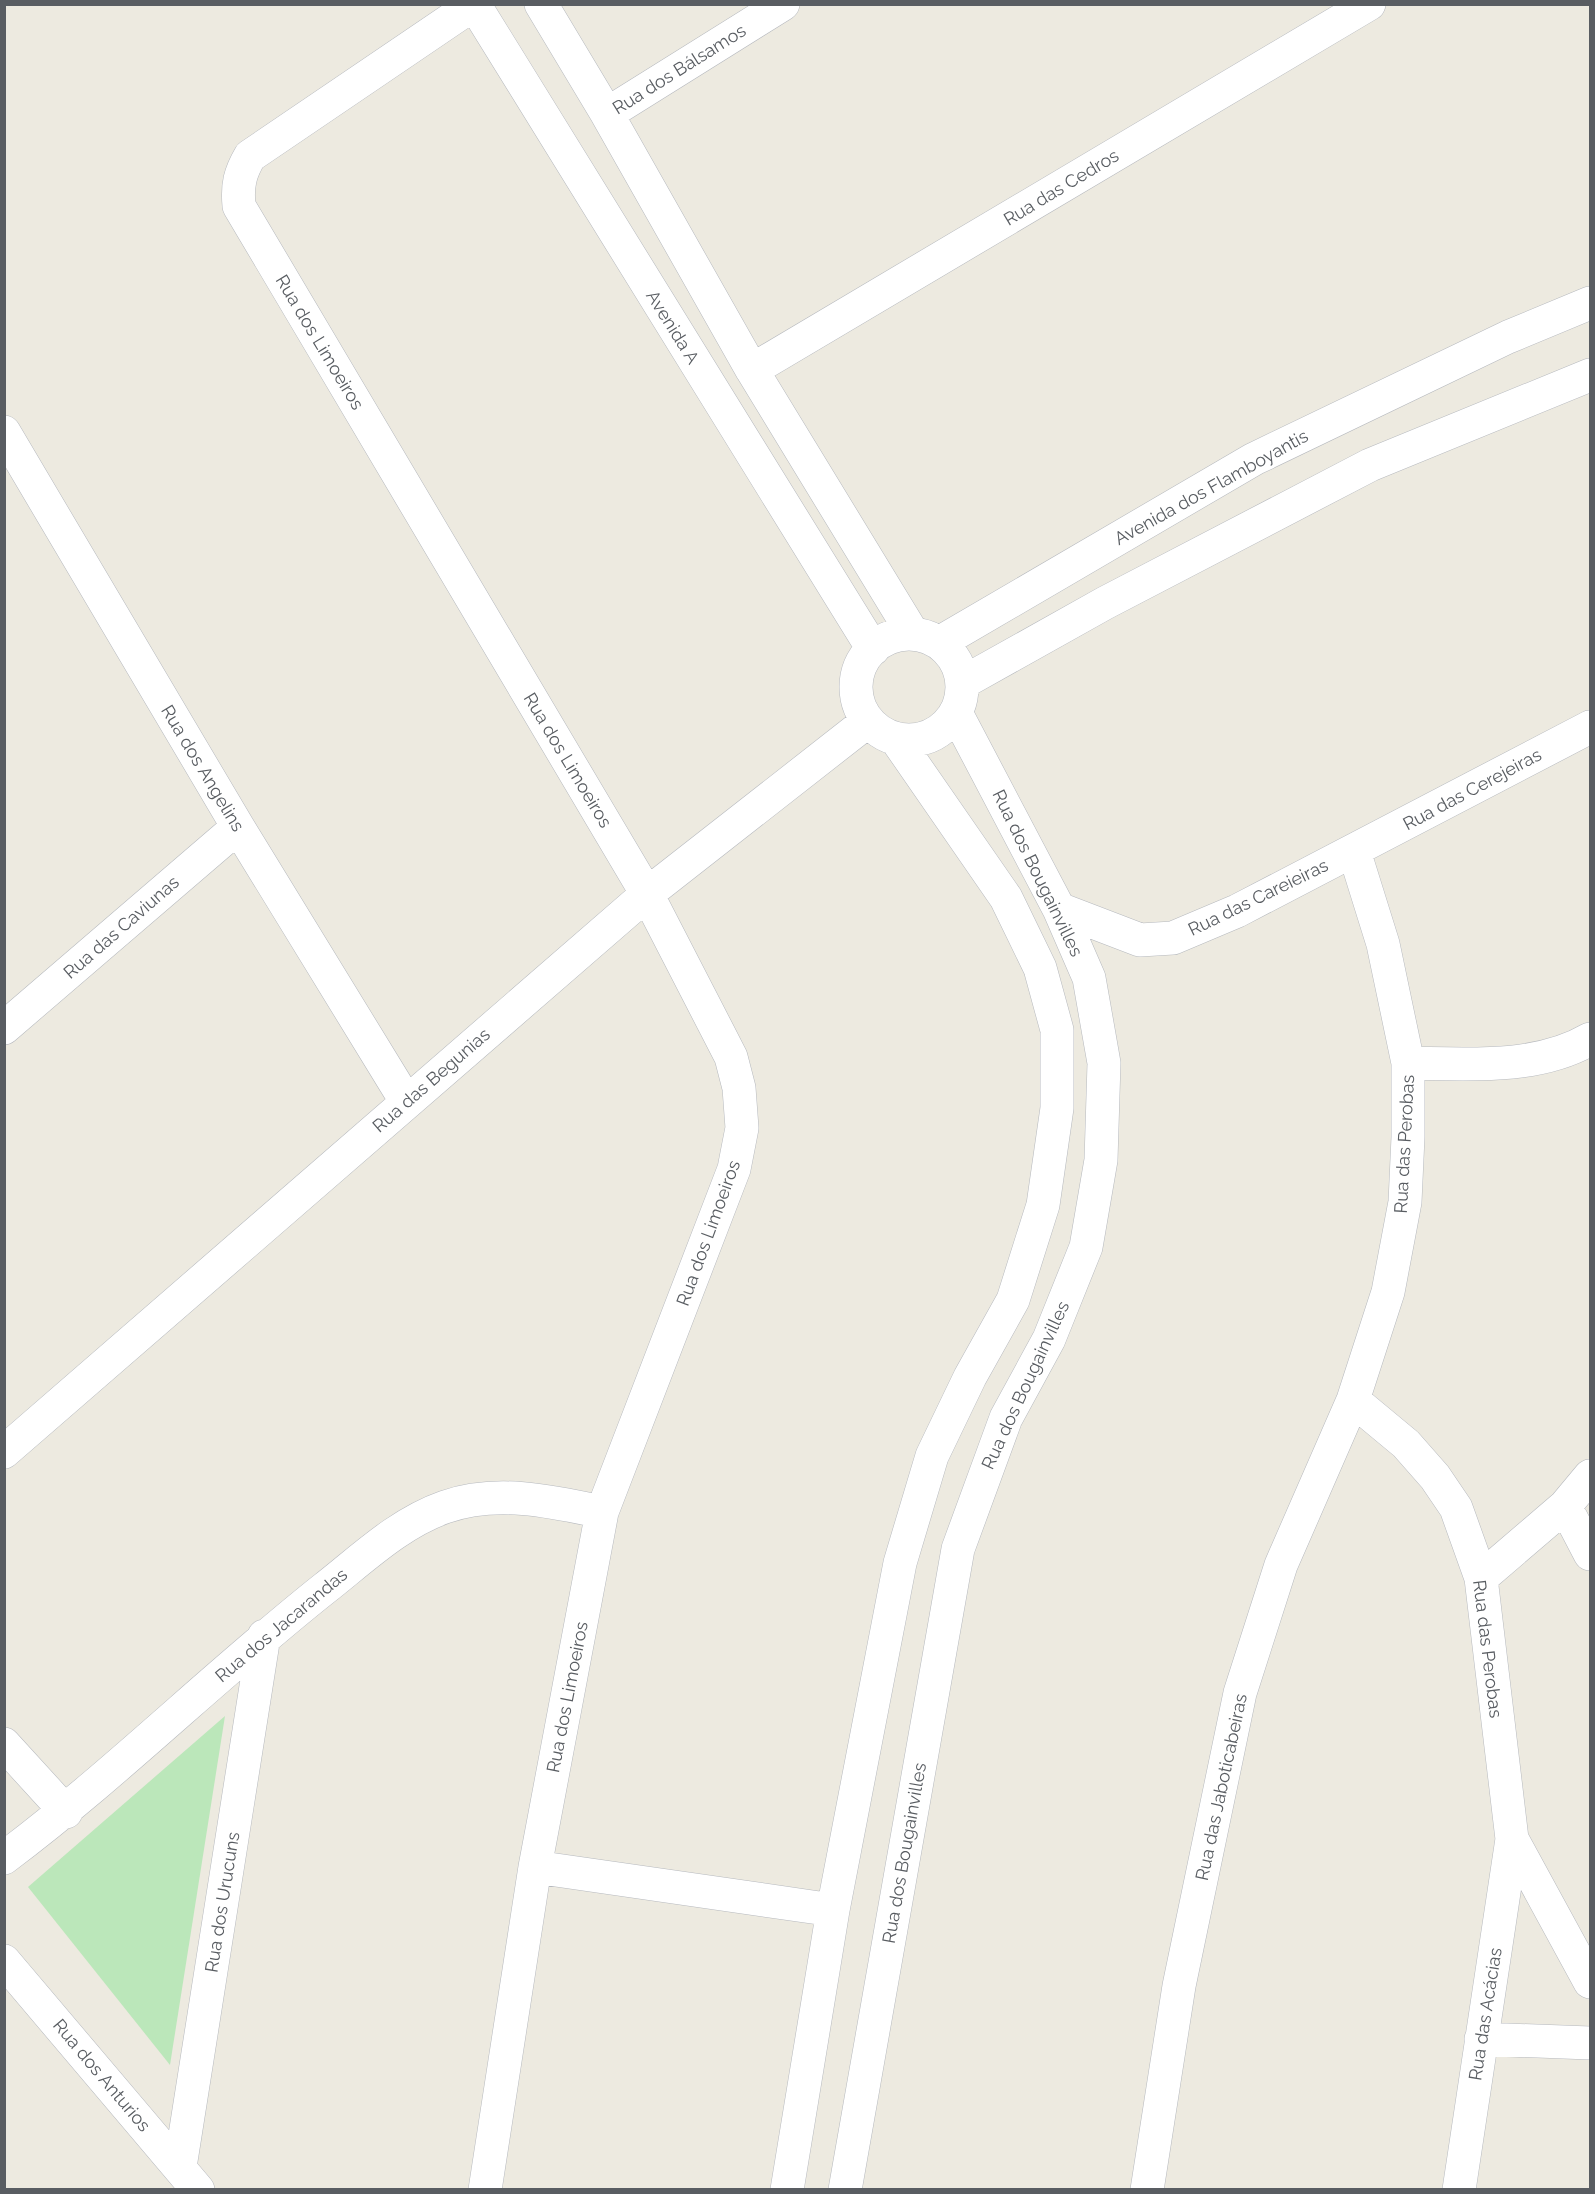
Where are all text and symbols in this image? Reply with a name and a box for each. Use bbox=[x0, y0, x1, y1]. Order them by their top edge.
street label: Rua dos Bálsamos bbox=[609, 19, 750, 118]
street label: Rua das Cedros bbox=[1000, 144, 1123, 230]
street label: Rua dos Limoeiros bbox=[271, 271, 369, 413]
street label: Avenida A bbox=[642, 286, 704, 368]
street label: Avenida dos Flamboyantis bbox=[1110, 425, 1312, 549]
street label: Rua dos Limoeiros bbox=[519, 689, 617, 831]
street label: Rua dos Angelins bbox=[157, 701, 249, 835]
street label: Rua das Cerejeiras bbox=[1399, 743, 1545, 834]
street label: Rua dos Bougainvilles bbox=[988, 786, 1088, 960]
street label: Rua das Careieiras bbox=[1185, 854, 1332, 940]
street label: Rua das Caviunas bbox=[59, 871, 183, 983]
street label: Rua das Begunias bbox=[368, 1023, 494, 1137]
street label: Rua das Perobas bbox=[1390, 1074, 1418, 1214]
street label: Rua dos Limoeiros bbox=[672, 1157, 744, 1309]
street label: Rua dos Bougainvilles bbox=[977, 1297, 1073, 1472]
street label: Rua dos Jacarandas bbox=[211, 1564, 351, 1686]
street label: Rua das Perobas bbox=[1469, 1579, 1507, 1720]
street label: Rua dos Limoeiros bbox=[542, 1619, 592, 1774]
street label: Rua das Jaboticabeiras bbox=[1191, 1691, 1251, 1882]
street label: Rua dos Bougainvilles bbox=[878, 1761, 930, 1945]
street label: Rua dos Urucuns bbox=[201, 1830, 244, 1974]
street label: Rua das Acácias bbox=[1464, 1946, 1506, 2082]
street label: Rua dos Anturios bbox=[49, 2015, 155, 2136]

